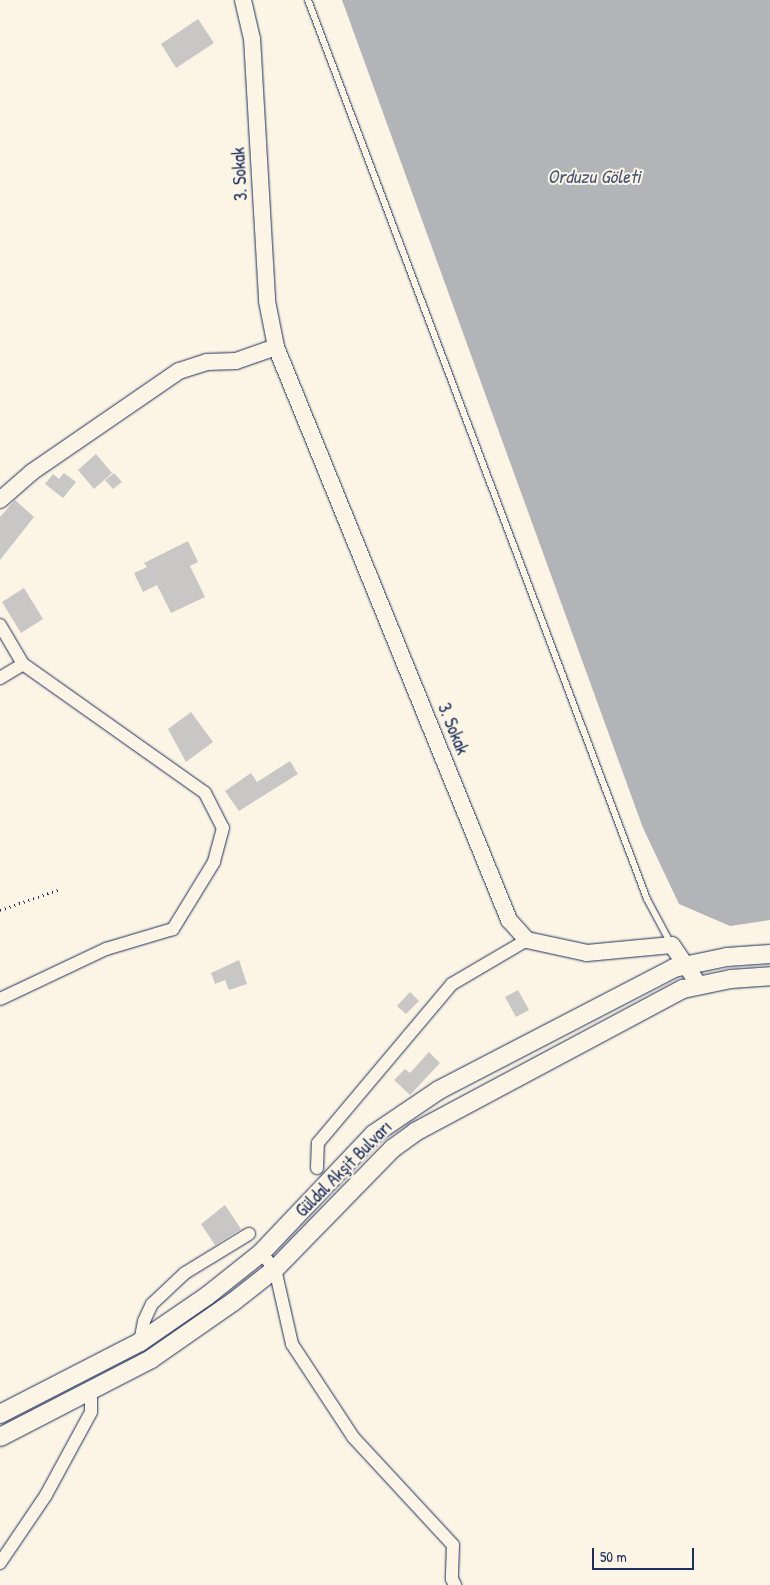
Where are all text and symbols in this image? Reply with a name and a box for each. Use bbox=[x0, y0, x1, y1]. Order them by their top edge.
street label: 3. Sokak bbox=[228, 147, 252, 201]
water label: Orduzu Göleti bbox=[547, 166, 641, 188]
street label: 3. Sokak bbox=[433, 700, 473, 758]
street label: Güldal Akşit Bulvarı bbox=[291, 1116, 397, 1222]
scale bar bbox=[595, 1538, 698, 1570]
text: 50 m bbox=[600, 1546, 627, 1567]

